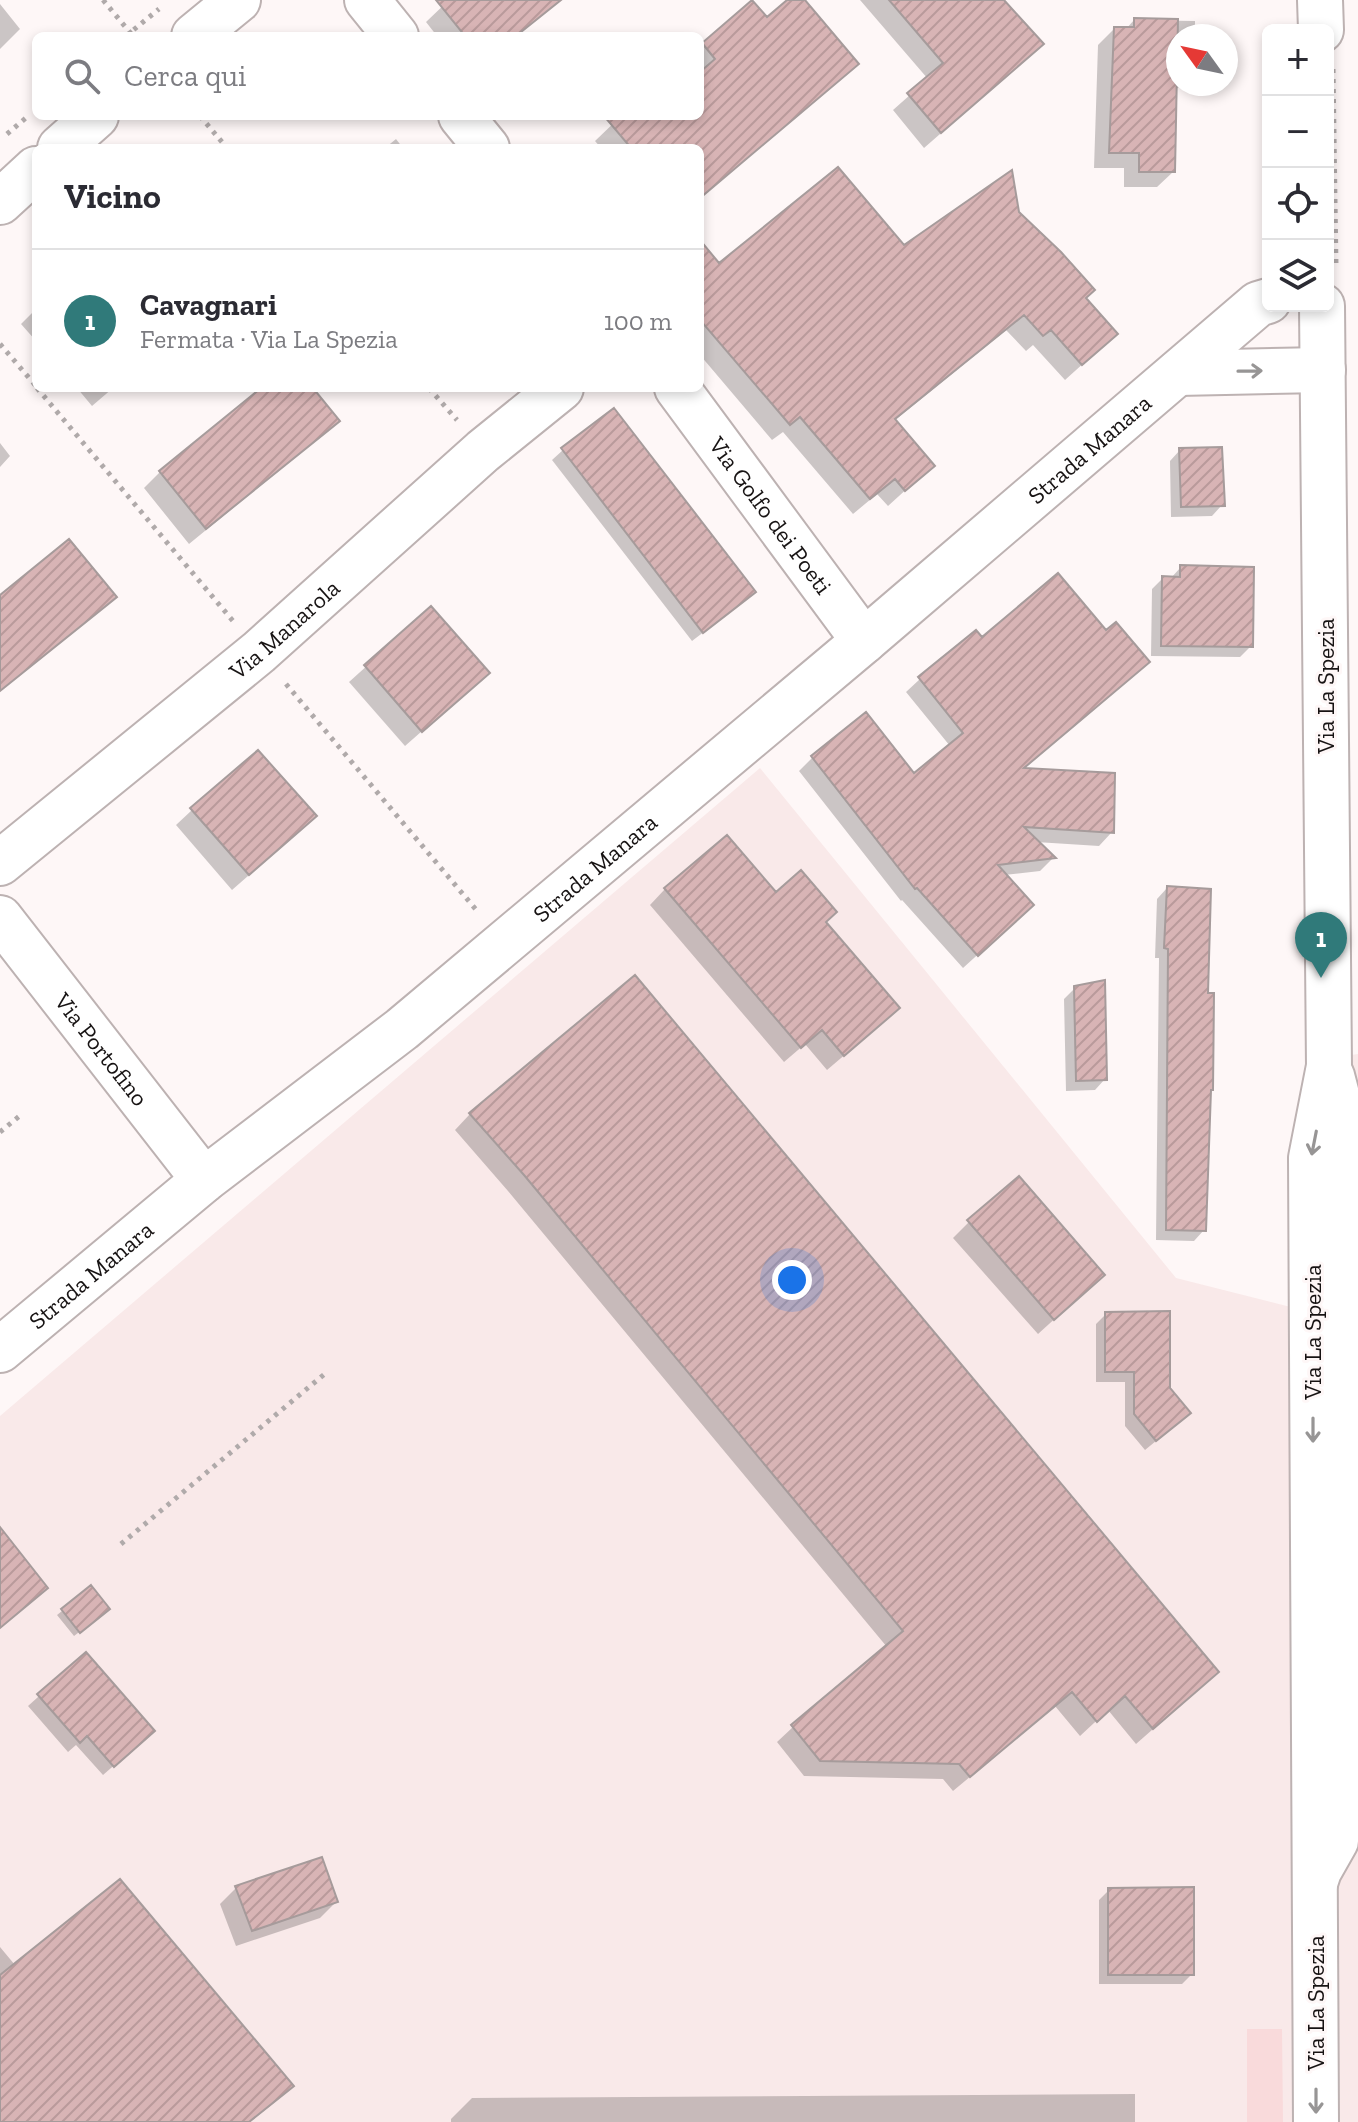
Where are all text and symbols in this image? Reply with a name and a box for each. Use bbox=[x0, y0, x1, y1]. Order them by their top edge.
north arrow bbox=[1166, 24, 1238, 96]
map controls bbox=[1262, 24, 1334, 312]
button: + bbox=[1262, 24, 1334, 96]
search box bbox=[32, 32, 704, 120]
icon: search bbox=[60, 54, 104, 98]
text: Cerca qui bbox=[124, 58, 247, 94]
button: − bbox=[1262, 96, 1334, 168]
button: locate bbox=[1262, 168, 1334, 240]
text: Vicino bbox=[64, 176, 161, 217]
button: layers bbox=[1262, 240, 1334, 312]
text: Cavagnari bbox=[140, 287, 277, 323]
text: 1 bbox=[85, 305, 95, 337]
text: 100 m bbox=[604, 305, 672, 337]
text: Fermata · Via La Spezia bbox=[140, 323, 398, 355]
one-way arrow bbox=[1236, 363, 1263, 379]
street label: Strada Manara bbox=[1021, 387, 1157, 509]
street label: Via Golfo dei Poeti bbox=[703, 430, 839, 600]
street label: Via Manarola bbox=[222, 572, 345, 686]
street label: Via La Spezia bbox=[1311, 618, 1340, 755]
street label: Strada Manara bbox=[527, 807, 663, 928]
pin: 1 bbox=[1295, 912, 1347, 978]
street label: Via Portofino bbox=[48, 986, 155, 1111]
one-way arrow bbox=[1306, 1129, 1321, 1155]
street label: Strada Manara bbox=[23, 1214, 159, 1335]
your location bbox=[772, 1260, 812, 1300]
street label: Via La Spezia bbox=[1298, 1264, 1327, 1401]
one-way arrow bbox=[1305, 1416, 1321, 1443]
street label: Via La Spezia bbox=[1301, 1935, 1330, 2072]
one-way arrow bbox=[1308, 2087, 1324, 2114]

